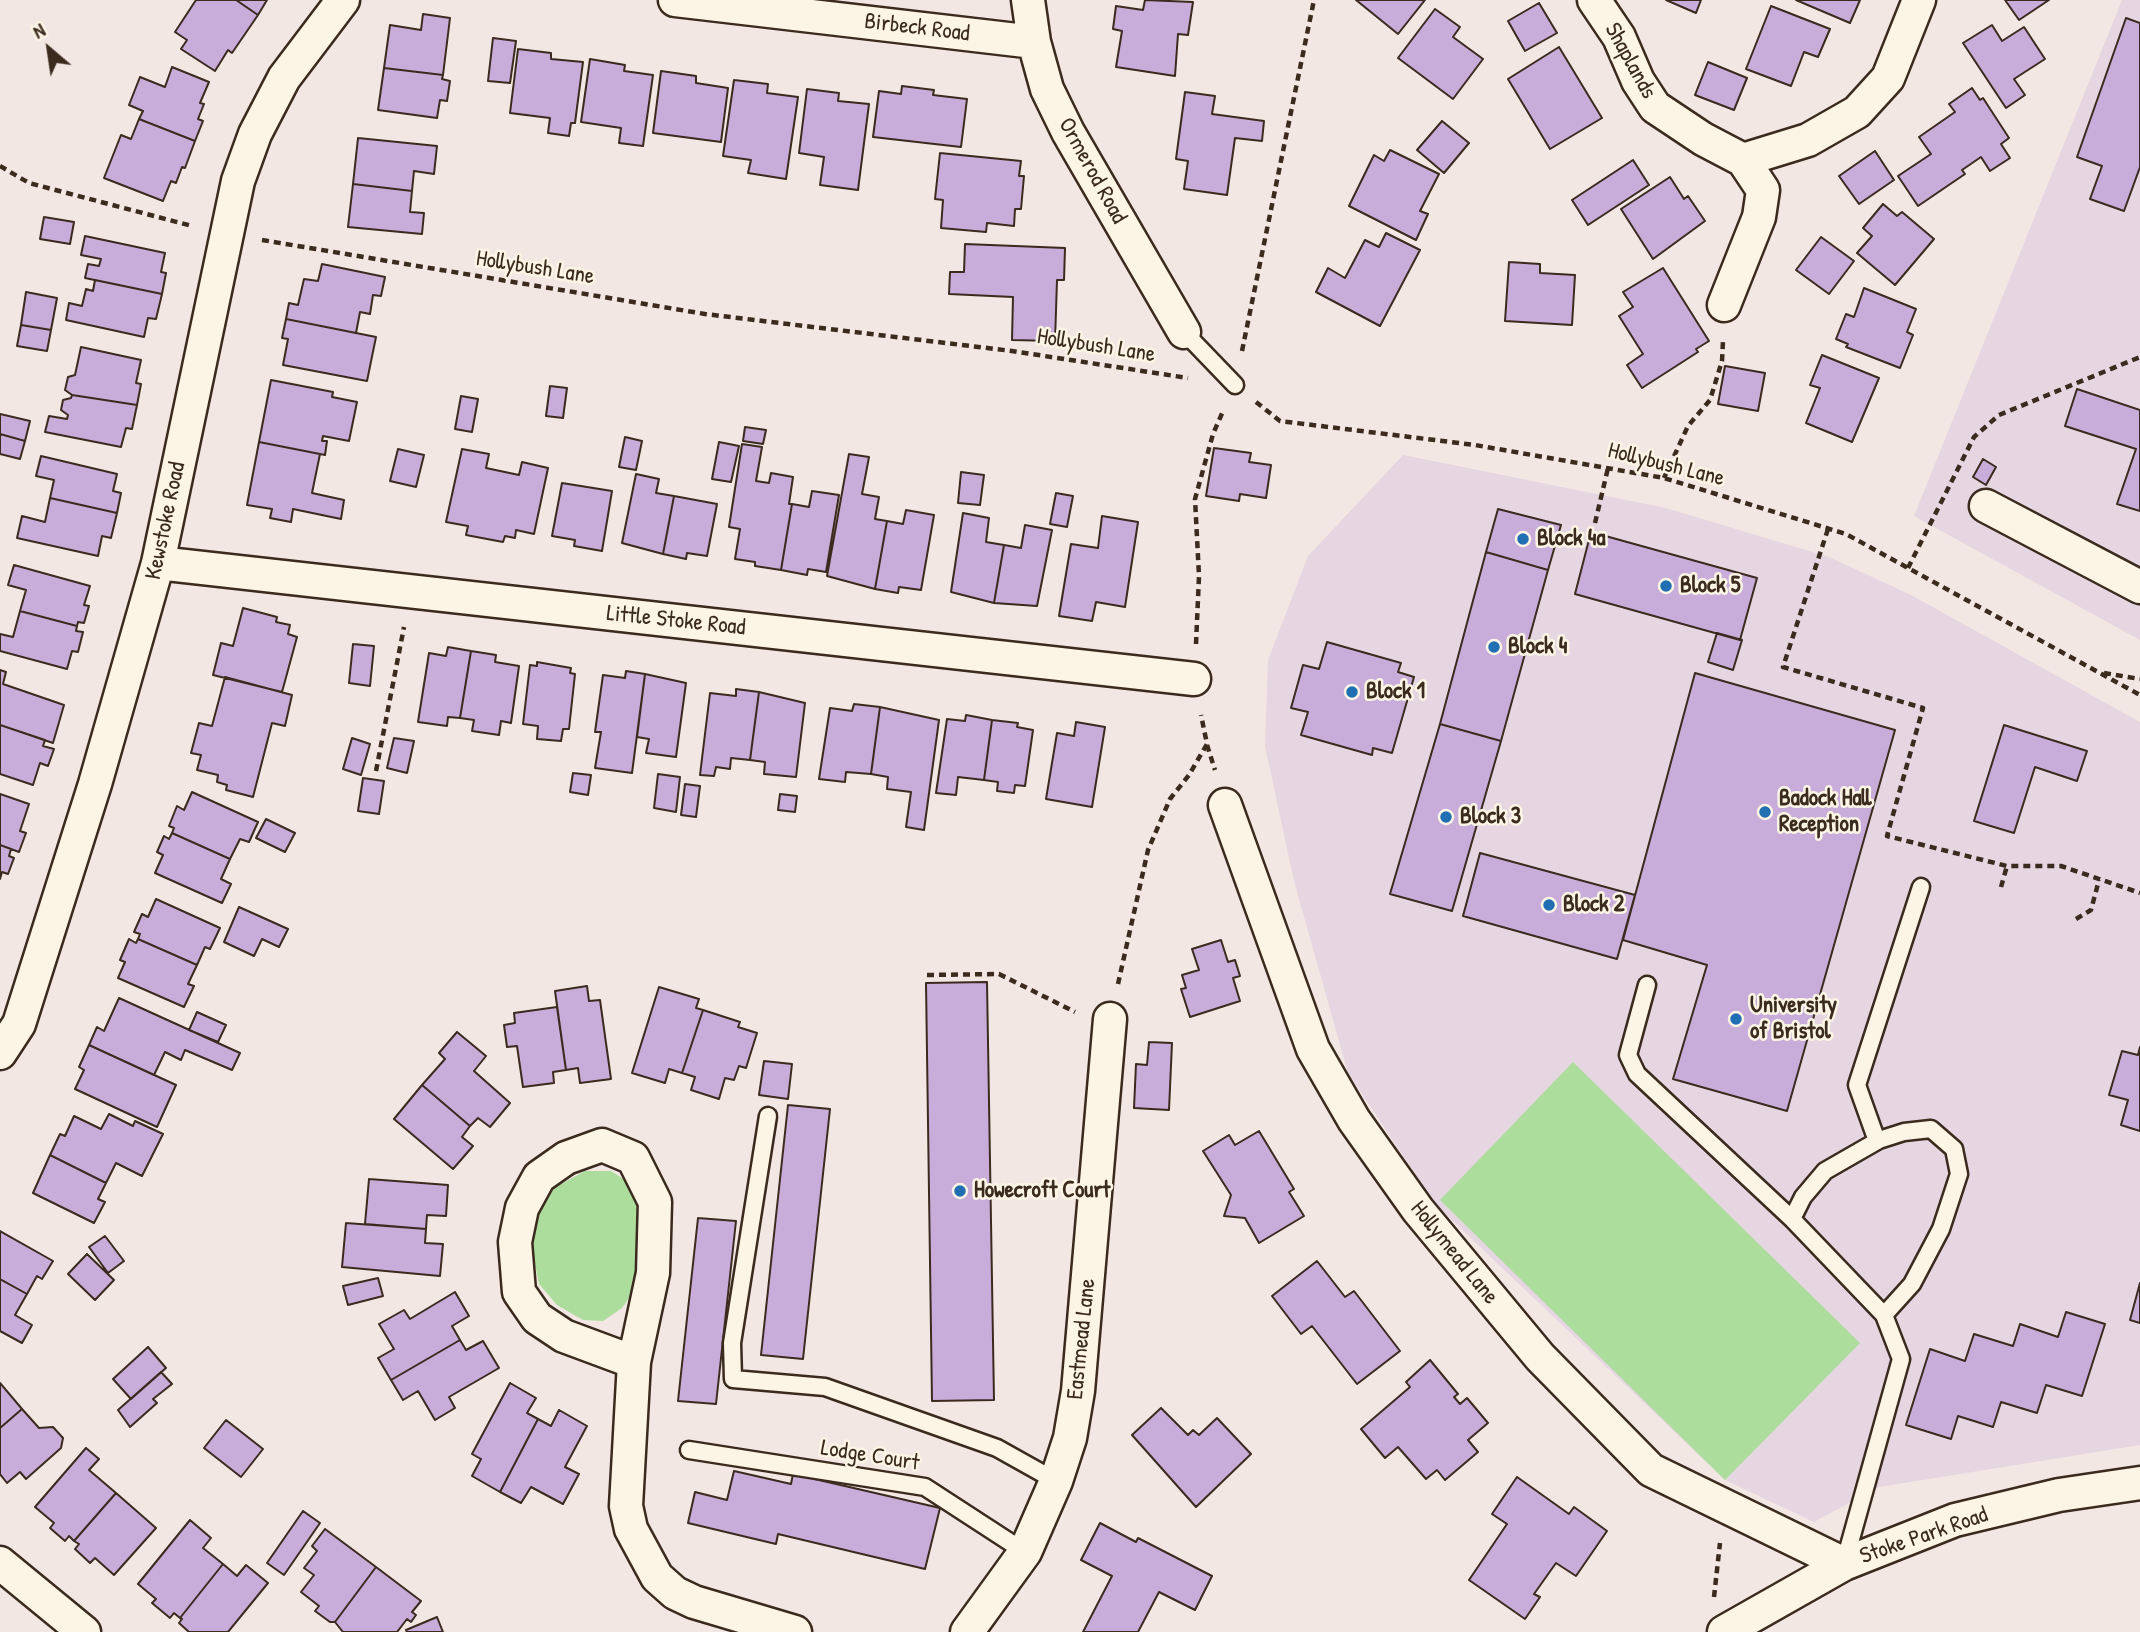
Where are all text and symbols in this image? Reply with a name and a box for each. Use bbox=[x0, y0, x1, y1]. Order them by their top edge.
street label: Birbeck Road bbox=[863, 8, 971, 48]
north arrow bbox=[14, 14, 84, 84]
text: N bbox=[28, 17, 50, 44]
street label: Shaplands bbox=[1598, 18, 1662, 104]
street label: Ormerod Road bbox=[1052, 113, 1132, 229]
street label: Hollybush Lane bbox=[474, 245, 596, 291]
street label: Hollybush Lane bbox=[1035, 323, 1157, 369]
street label: Hollybush Lane bbox=[1605, 437, 1727, 493]
street label: Kewstoke Road bbox=[140, 460, 192, 582]
place label: Block 4a bbox=[1537, 525, 1605, 553]
marker: Block 4a bbox=[1515, 531, 1531, 547]
place label: Block 5 bbox=[1680, 572, 1741, 600]
marker: Block 5 bbox=[1658, 578, 1674, 594]
street label: Little Stoke Road bbox=[605, 600, 747, 642]
place label: Block 4 bbox=[1508, 633, 1567, 661]
marker: Block 4 bbox=[1486, 639, 1502, 655]
place label: Block 1 bbox=[1366, 678, 1425, 706]
marker: Block 1 bbox=[1344, 684, 1360, 700]
place label: Badock Hall Reception bbox=[1779, 785, 1871, 839]
place label: Block 3 bbox=[1460, 803, 1521, 831]
marker: Badock Hall Reception bbox=[1757, 804, 1773, 820]
marker: Block 3 bbox=[1438, 809, 1454, 825]
place label: Block 2 bbox=[1563, 891, 1625, 919]
marker: Block 2 bbox=[1541, 897, 1557, 913]
place label: University of Bristol bbox=[1750, 992, 1837, 1046]
marker: University of Bristol bbox=[1728, 1011, 1744, 1027]
place label: Howecroft Court bbox=[974, 1177, 1110, 1205]
marker: Howecroft Court bbox=[952, 1183, 968, 1199]
street label: Hollymead Lane bbox=[1404, 1196, 1504, 1310]
street label: Eastmead Lane bbox=[1062, 1277, 1102, 1401]
street label: Lodge Court bbox=[819, 1435, 921, 1477]
street label: Stoke Park Road bbox=[1857, 1501, 1991, 1571]

